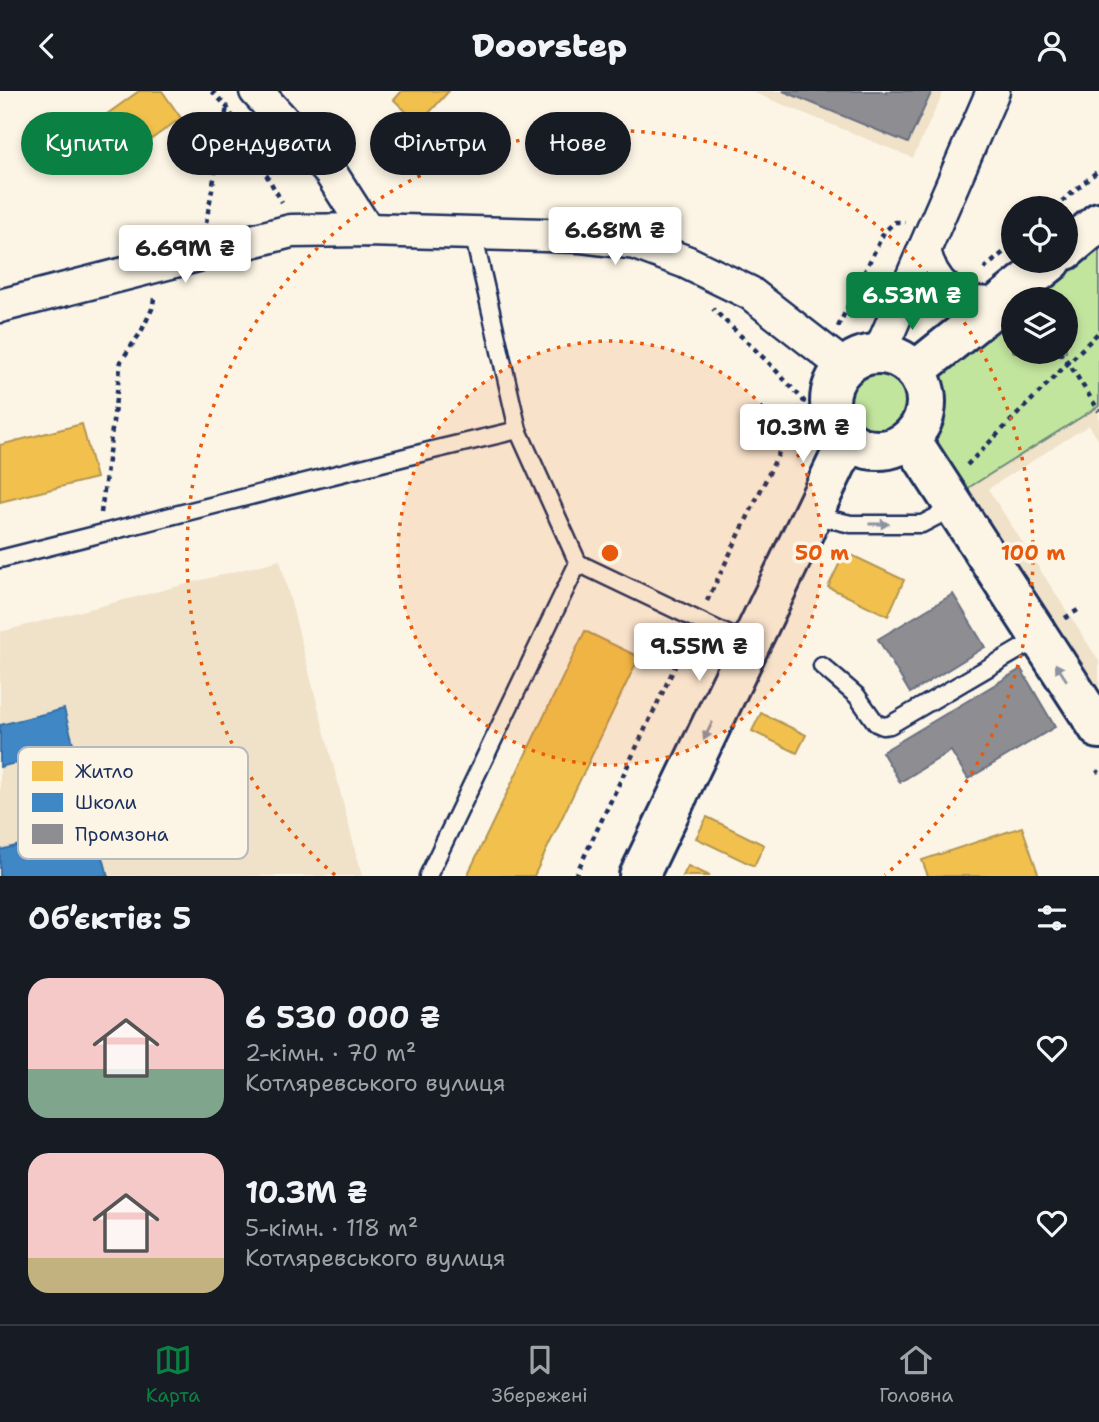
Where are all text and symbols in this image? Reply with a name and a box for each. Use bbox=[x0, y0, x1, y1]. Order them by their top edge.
text: Doorstep bbox=[472, 24, 627, 67]
icon: back bbox=[28, 27, 66, 65]
icon: person bbox=[1033, 27, 1071, 65]
chip: Купити bbox=[21, 112, 153, 175]
chip: Орендувати bbox=[167, 112, 356, 175]
chip: Фільтри bbox=[370, 112, 511, 175]
chip: Нове bbox=[525, 112, 631, 175]
map controls bbox=[1001, 196, 1078, 364]
button: locate bbox=[1001, 196, 1078, 273]
pin: 6.68M ₴ bbox=[550, 207, 680, 267]
text: 6.68M ₴ bbox=[565, 215, 665, 245]
pin: 6.69M ₴ bbox=[120, 225, 250, 285]
text: 6.69M ₴ bbox=[135, 233, 235, 263]
pin: 6.53M ₴ bbox=[847, 273, 977, 332]
text: 6.53M ₴ bbox=[862, 280, 962, 310]
button: layers bbox=[1001, 287, 1078, 364]
pin: 10.3M ₴ bbox=[738, 405, 868, 464]
text: 10.3M ₴ bbox=[756, 412, 850, 442]
one-way arrow bbox=[869, 518, 891, 530]
text: 50 m bbox=[795, 539, 849, 567]
text: 100 m bbox=[1001, 539, 1065, 567]
centre of rings bbox=[598, 541, 622, 565]
pin: 9.55M ₴ bbox=[634, 623, 764, 683]
text: 9.55M ₴ bbox=[650, 631, 748, 661]
one-way arrow bbox=[1055, 662, 1068, 681]
one-way arrow bbox=[703, 721, 714, 741]
legend bbox=[18, 747, 248, 859]
text: Житло bbox=[75, 759, 134, 784]
text: Школи bbox=[75, 790, 137, 815]
text: Промзона bbox=[75, 822, 169, 847]
text: Об’єктів: 5 bbox=[28, 898, 191, 939]
icon: filters bbox=[1033, 899, 1071, 937]
text: 6 530 000 ₴ bbox=[245, 997, 440, 1038]
icon: home bbox=[84, 1006, 168, 1090]
icon: heart bbox=[1033, 1029, 1071, 1067]
text: 2-кімн. · 70 m² bbox=[245, 1038, 416, 1068]
text: Котляревського вулиця bbox=[245, 1068, 506, 1098]
text: 10.3M ₴ bbox=[245, 1172, 368, 1213]
icon: home bbox=[84, 1181, 168, 1265]
icon: heart bbox=[1033, 1204, 1071, 1242]
text: 5-кімн. · 118 m² bbox=[245, 1213, 418, 1243]
text: Котляревського вулиця bbox=[245, 1243, 506, 1273]
tab: Карта bbox=[146, 1341, 200, 1408]
tab: Збережені bbox=[492, 1341, 588, 1408]
tab: Головна bbox=[879, 1341, 953, 1408]

